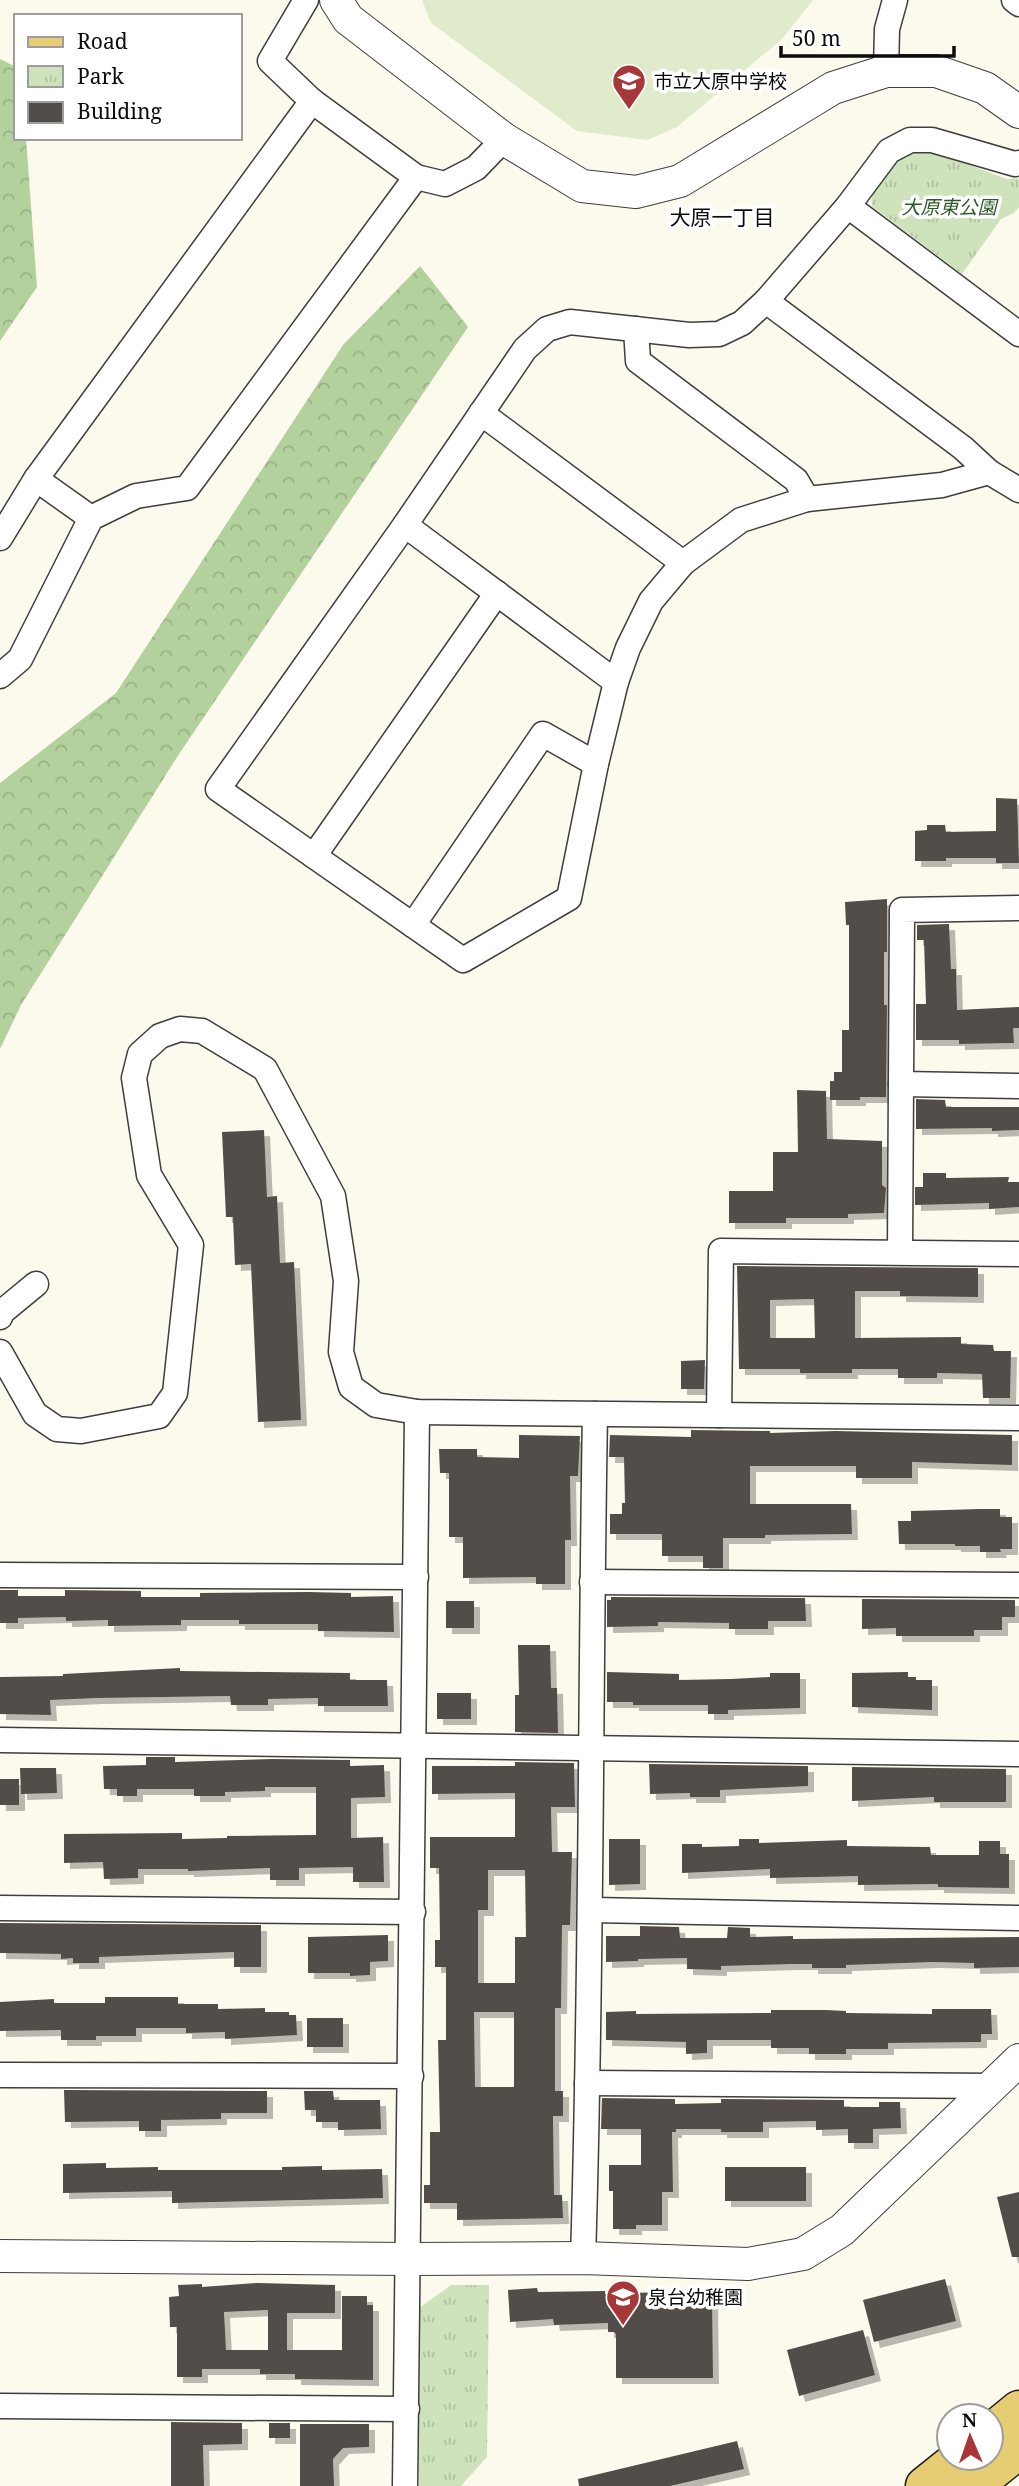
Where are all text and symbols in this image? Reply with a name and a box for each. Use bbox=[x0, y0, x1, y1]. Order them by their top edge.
legend bbox=[14, 14, 242, 140]
scale bar bbox=[781, 14, 954, 58]
text: 50 m bbox=[792, 24, 841, 52]
text: Road bbox=[77, 27, 128, 55]
text: Park bbox=[77, 62, 124, 90]
school or university icon: 市立大原中学校 bbox=[610, 62, 648, 111]
place label: 市立大原中学校 bbox=[654, 68, 787, 94]
text: Building bbox=[77, 97, 162, 125]
park label: 大原東公園 bbox=[901, 194, 999, 220]
district label: 大原一丁目 bbox=[670, 203, 775, 231]
school or university icon: 泉台幼稚園 bbox=[604, 2278, 642, 2327]
place label: 泉台幼稚園 bbox=[648, 2284, 743, 2310]
north arrow bbox=[935, 2402, 1005, 2472]
text: N bbox=[961, 2407, 977, 2433]

